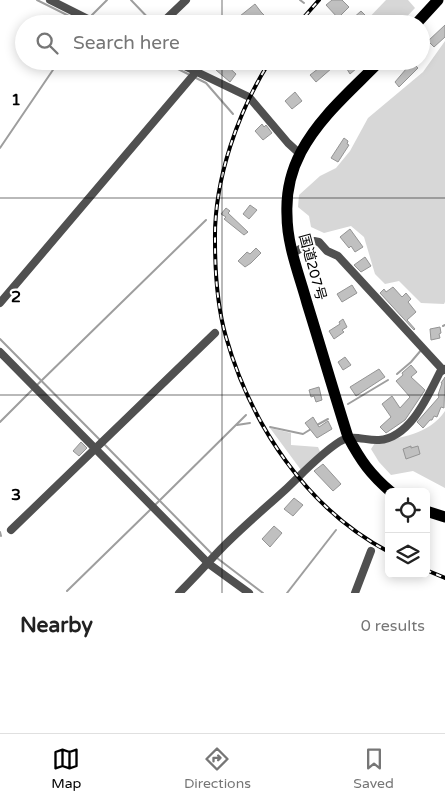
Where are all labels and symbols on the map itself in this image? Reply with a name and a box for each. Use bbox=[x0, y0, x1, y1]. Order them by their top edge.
text: 1 bbox=[11, 90, 21, 110]
street label: 国道207号 bbox=[295, 232, 330, 302]
text: 2 bbox=[11, 287, 21, 307]
text: 3 bbox=[11, 485, 21, 505]

